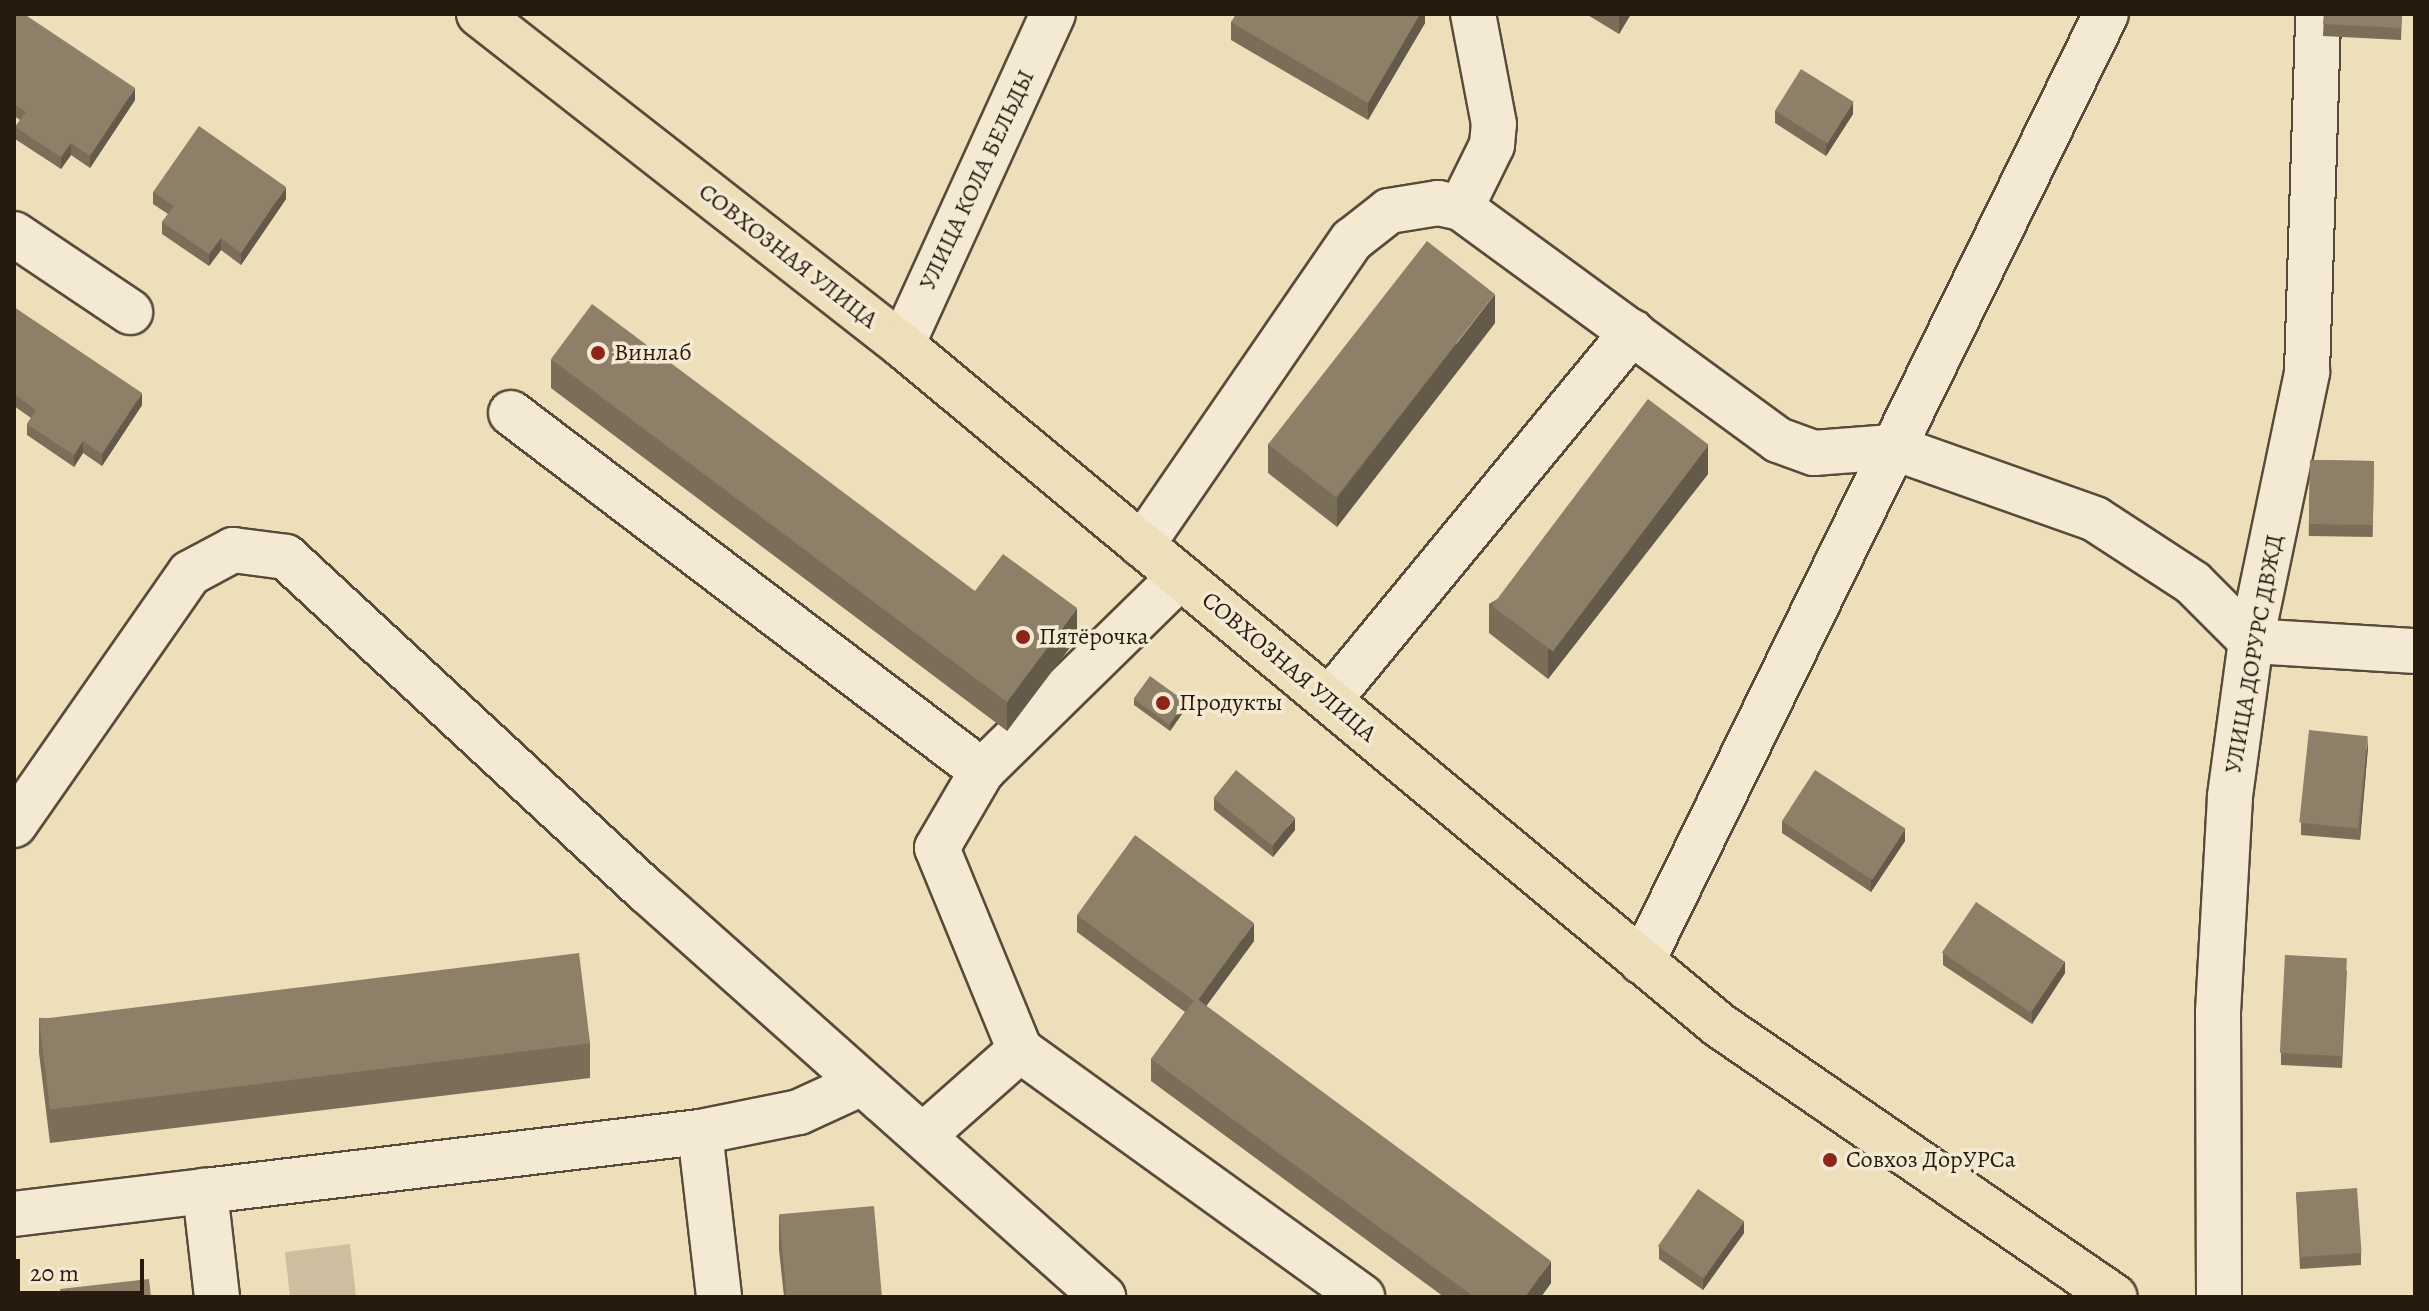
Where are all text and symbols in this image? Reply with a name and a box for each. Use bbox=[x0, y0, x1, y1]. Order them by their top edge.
street label: УЛИЦА КОЛА БЕЛЬДЫ bbox=[913, 65, 1041, 295]
street label: СОВХОЗНАЯ УЛИЦА bbox=[693, 177, 883, 335]
place label: Винлаб bbox=[614, 339, 692, 367]
marker: Винлаб bbox=[589, 344, 607, 362]
street label: УЛИЦА ДОРУРС ДВЖД bbox=[2219, 532, 2289, 776]
street label: СОВХОЗНАЯ УЛИЦА bbox=[1196, 586, 1382, 748]
place label: Пятёрочка bbox=[1039, 623, 1149, 651]
marker: Пятёрочка bbox=[1014, 628, 1032, 646]
place label: Продукты bbox=[1179, 689, 1283, 717]
marker: Продукты bbox=[1154, 694, 1172, 712]
place label: Совхоз ДорУPCа bbox=[1846, 1146, 2016, 1174]
marker: Совхоз ДорУPCа bbox=[1821, 1151, 1839, 1169]
scale bar bbox=[20, 1243, 148, 1293]
text: 20 m bbox=[30, 1257, 79, 1289]

